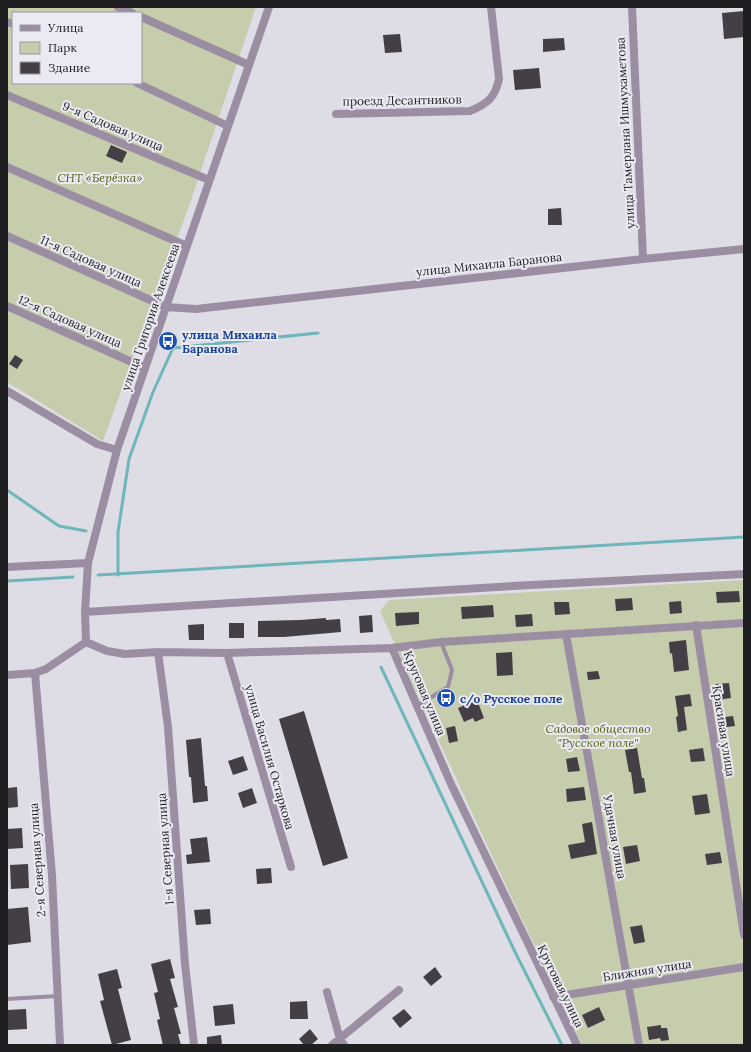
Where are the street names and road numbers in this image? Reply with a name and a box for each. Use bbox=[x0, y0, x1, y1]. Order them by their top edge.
street label: улица Тамерлана Ишмухаметова bbox=[612, 37, 638, 229]
street label: проезд Десантников bbox=[342, 91, 462, 109]
street label: 9-я Садовая улица bbox=[60, 98, 166, 154]
street label: 11-я Садовая улица bbox=[38, 232, 144, 290]
street label: улица Григория Алексеева bbox=[118, 241, 182, 393]
street label: улица Михаила Баранова bbox=[415, 249, 563, 279]
street label: 12-я Садовая улица bbox=[16, 291, 124, 351]
street label: Круговая улица bbox=[400, 648, 450, 738]
street label: улица Василия Остаркова bbox=[242, 683, 298, 831]
street label: Красивая улица bbox=[709, 684, 739, 778]
street label: 1-я Северная улица bbox=[154, 792, 176, 906]
street label: Удачная улица bbox=[600, 793, 630, 880]
street label: 2-я Северная улица bbox=[26, 802, 48, 918]
street label: Круговая улица bbox=[534, 942, 588, 1030]
street label: Ближняя улица bbox=[602, 956, 692, 984]

